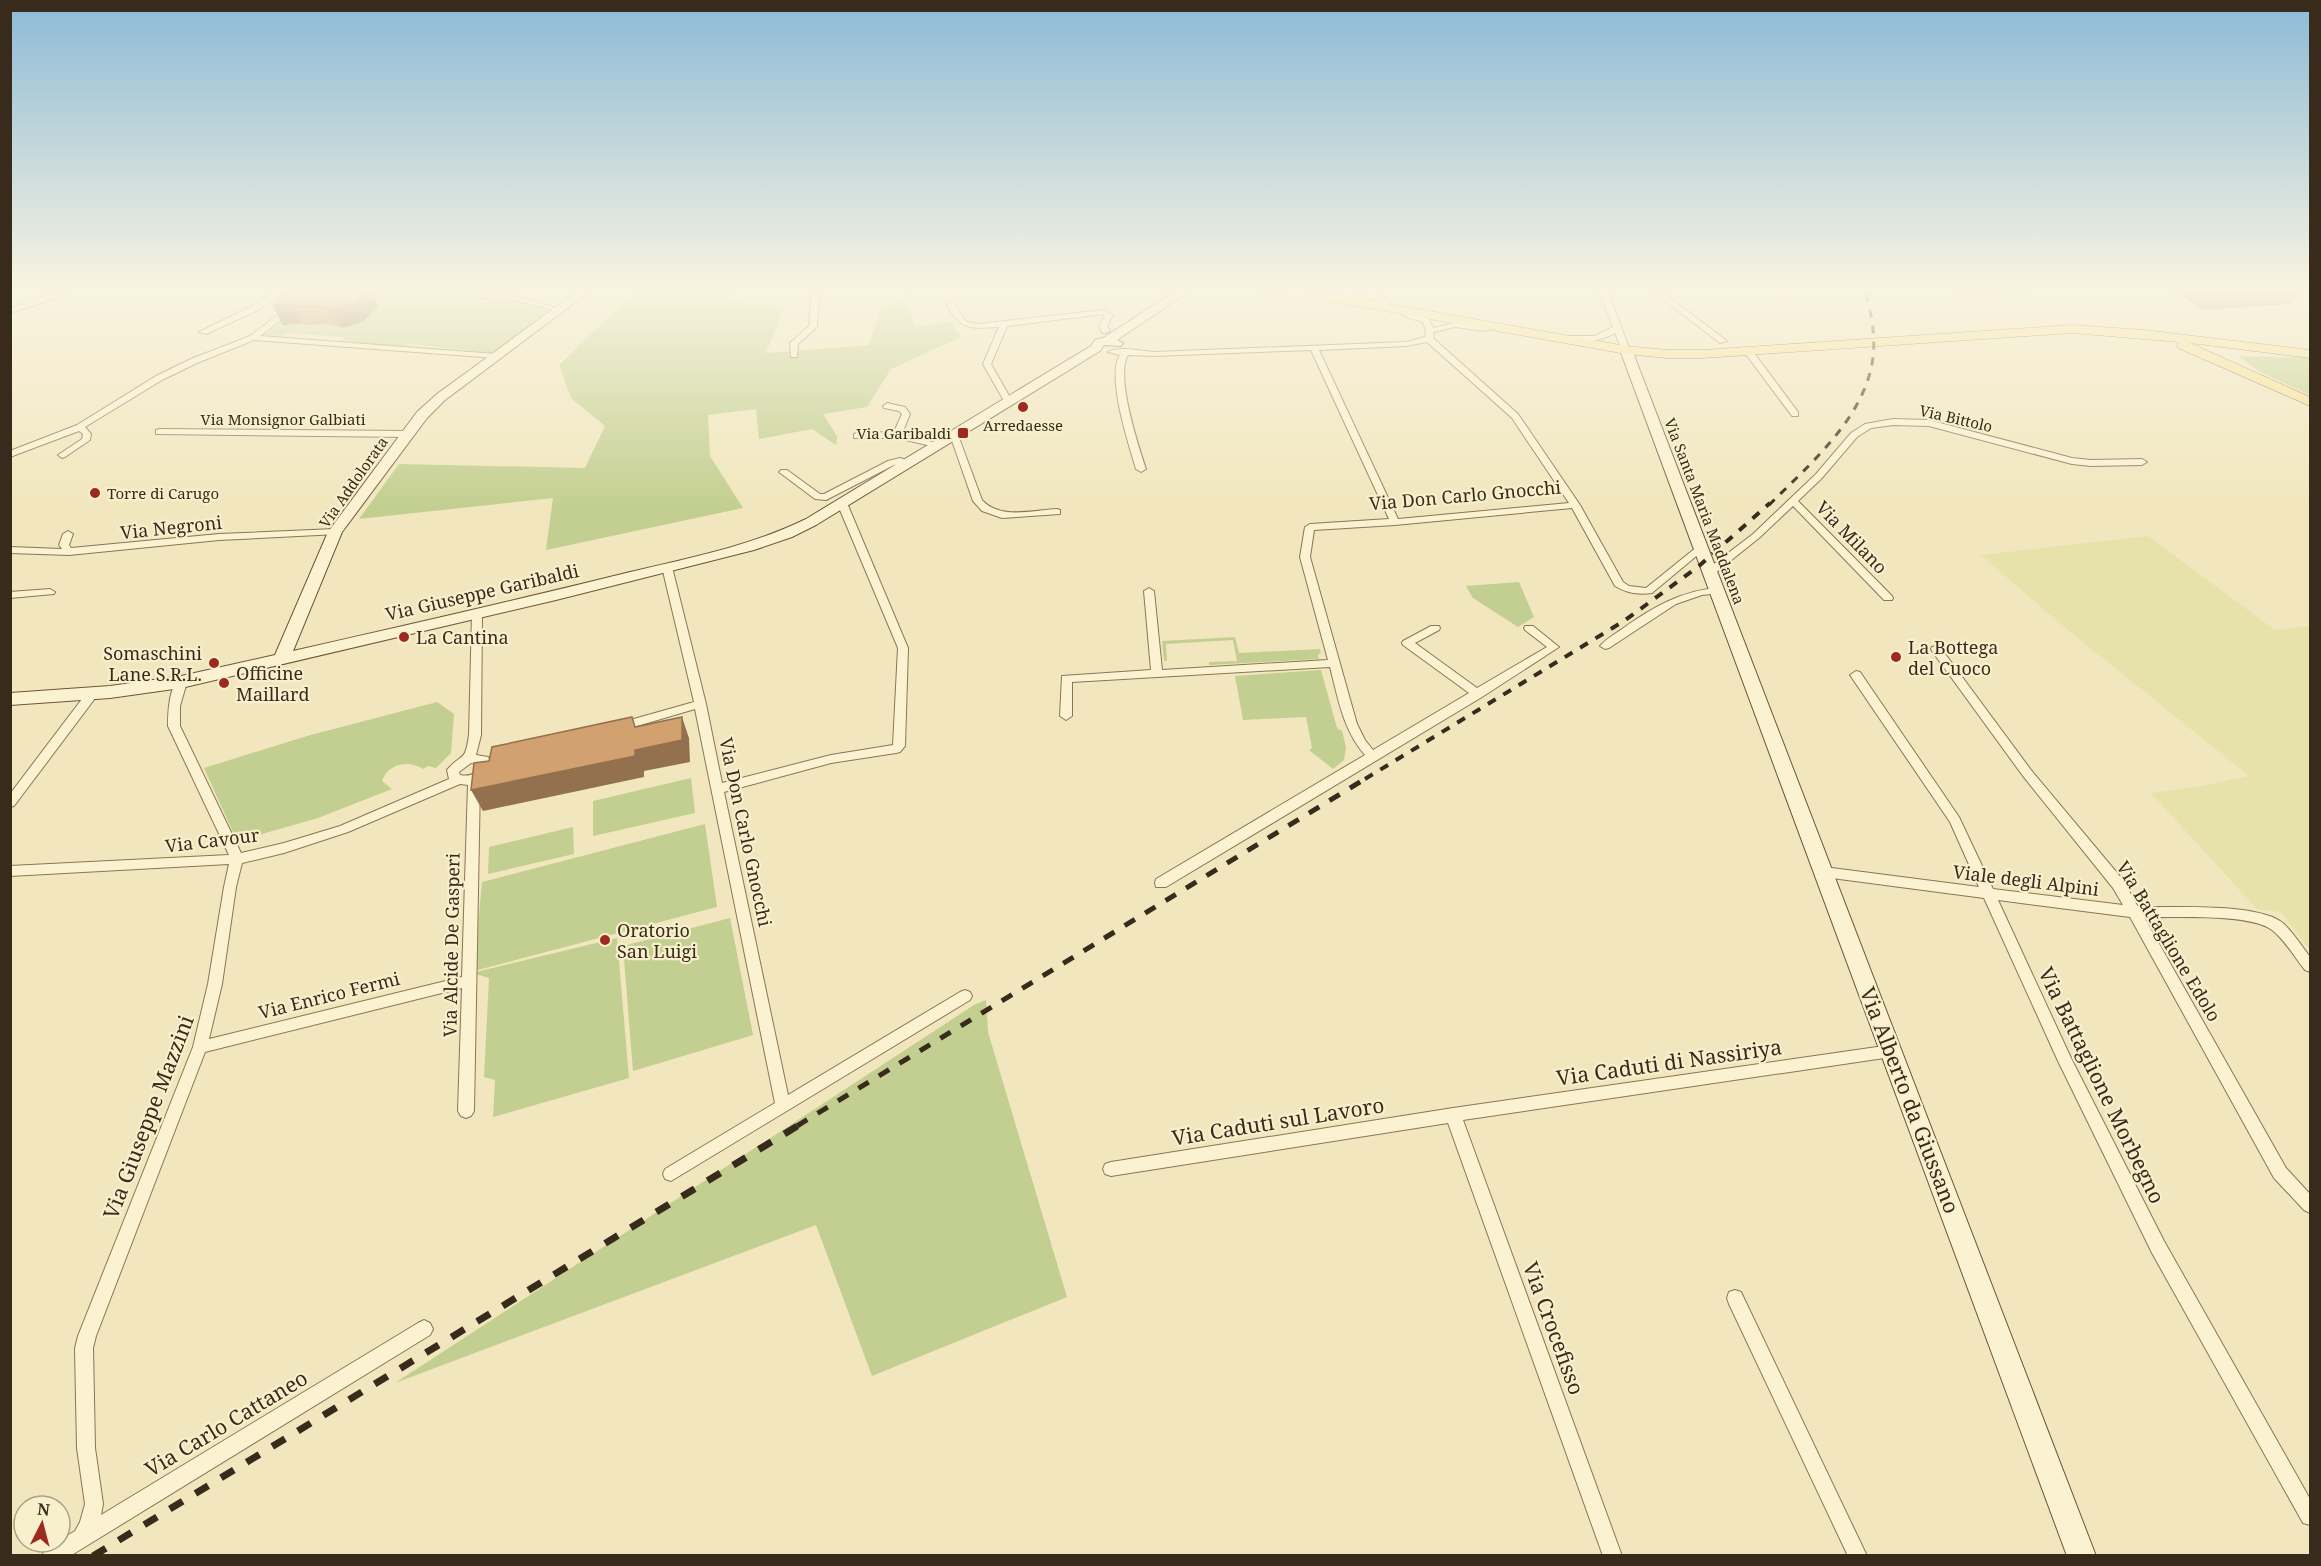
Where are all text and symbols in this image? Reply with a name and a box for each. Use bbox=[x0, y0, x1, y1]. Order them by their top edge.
marker: Arredaesse bbox=[1016, 400, 1030, 414]
street label: Via Bittolo bbox=[1918, 400, 1994, 436]
street label: Via Monsignor Galbiati bbox=[201, 409, 366, 429]
place label: Arredaesse bbox=[983, 415, 1063, 435]
street label: Via Santa Maria Maddalena bbox=[1660, 415, 1750, 607]
place label: Via Garibaldi bbox=[856, 423, 951, 443]
marker: Via Garibaldi bbox=[956, 426, 970, 440]
street label: Via Addolorata bbox=[314, 432, 392, 532]
street label: Via Don Carlo Gnocchi bbox=[1368, 475, 1562, 515]
place label: Torre di Carugo bbox=[107, 483, 219, 503]
marker: Torre di Carugo bbox=[88, 486, 102, 500]
street label: Via Milano bbox=[1811, 495, 1893, 579]
street label: Via Negroni bbox=[119, 510, 223, 544]
street label: Via Giuseppe Garibaldi bbox=[383, 558, 581, 626]
place label: La Cantina bbox=[416, 625, 509, 649]
marker: La Cantina bbox=[397, 630, 411, 644]
place label: La Bottega del Cuoco bbox=[1908, 635, 1998, 680]
place label: Somaschini Lane S.R.L. bbox=[103, 641, 202, 686]
marker: La Bottega del Cuoco bbox=[1889, 650, 1903, 664]
marker: Somaschini Lane S.R.L. bbox=[207, 656, 221, 670]
place label: Officine Maillard bbox=[236, 661, 310, 706]
marker: Officine Maillard bbox=[217, 676, 231, 690]
street label: Via Don Carlo Gnocchi bbox=[714, 735, 778, 929]
street label: Via Cavour bbox=[164, 822, 261, 858]
street label: Via Alcide De Gasperi bbox=[437, 852, 465, 1037]
street label: Via Battaglione Edolo bbox=[2111, 856, 2227, 1026]
street label: Viale degli Alpini bbox=[1952, 859, 2101, 901]
place label: Oratorio San Luigi bbox=[617, 918, 697, 963]
marker: Oratorio San Luigi bbox=[598, 933, 612, 947]
street label: Via Battaglione Morbegno bbox=[2032, 962, 2172, 1208]
street label: Via Enrico Fermi bbox=[256, 966, 402, 1024]
street label: Via Alberto da Giussano bbox=[1854, 983, 1966, 1217]
street label: Via Giuseppe Mazzini bbox=[96, 1011, 200, 1223]
street label: Via Caduti di Nassiriya bbox=[1554, 1032, 1784, 1092]
street label: Via Caduti sul Lavoro bbox=[1170, 1090, 1386, 1152]
street label: Via Crocefisso bbox=[1517, 1258, 1591, 1398]
street label: Via Carlo Cattaneo bbox=[139, 1363, 313, 1483]
north arrow bbox=[12, 1494, 72, 1554]
text: N bbox=[36, 1497, 51, 1521]

